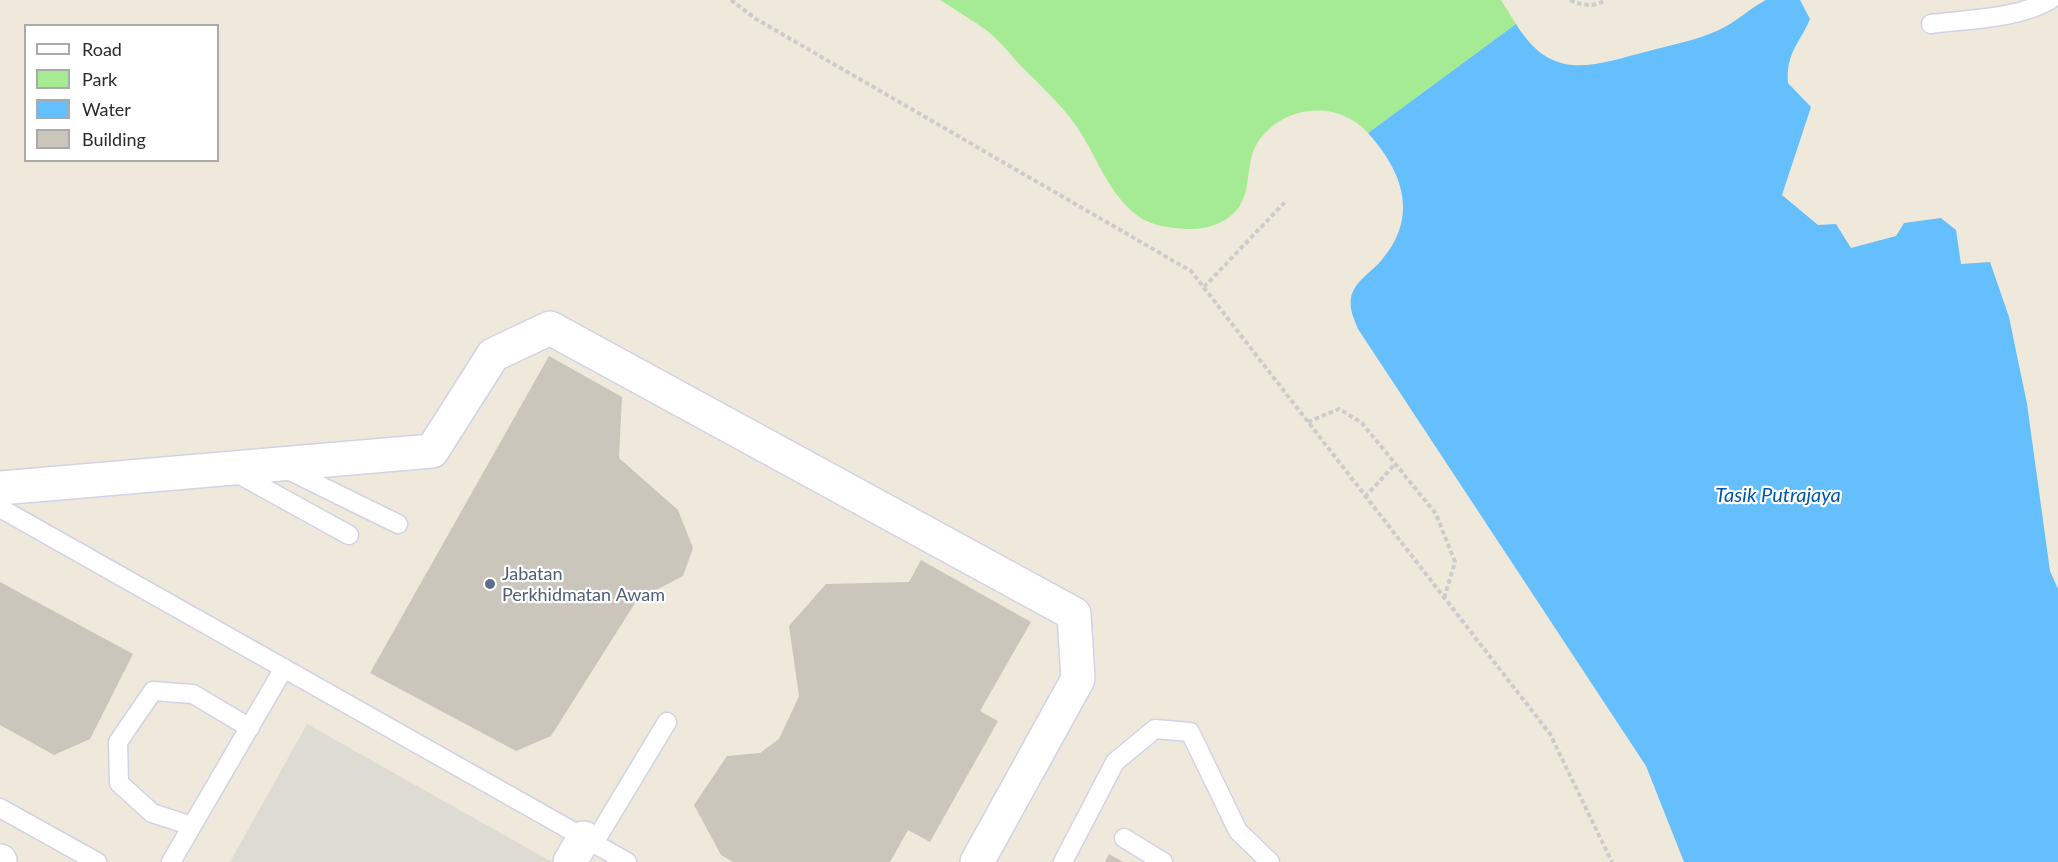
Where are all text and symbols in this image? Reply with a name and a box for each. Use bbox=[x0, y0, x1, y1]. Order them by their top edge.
legend bbox=[24, 24, 219, 162]
text: Road bbox=[82, 38, 122, 60]
text: Park bbox=[82, 68, 117, 90]
text: Water bbox=[82, 98, 131, 120]
text: Building bbox=[82, 128, 146, 150]
water label: Tasik Putrajaya bbox=[1715, 484, 1841, 508]
place label: Jabatan Perkhidmatan Awam bbox=[502, 563, 665, 606]
marker: Jabatan Perkhidmatan Awam bbox=[483, 577, 497, 591]

